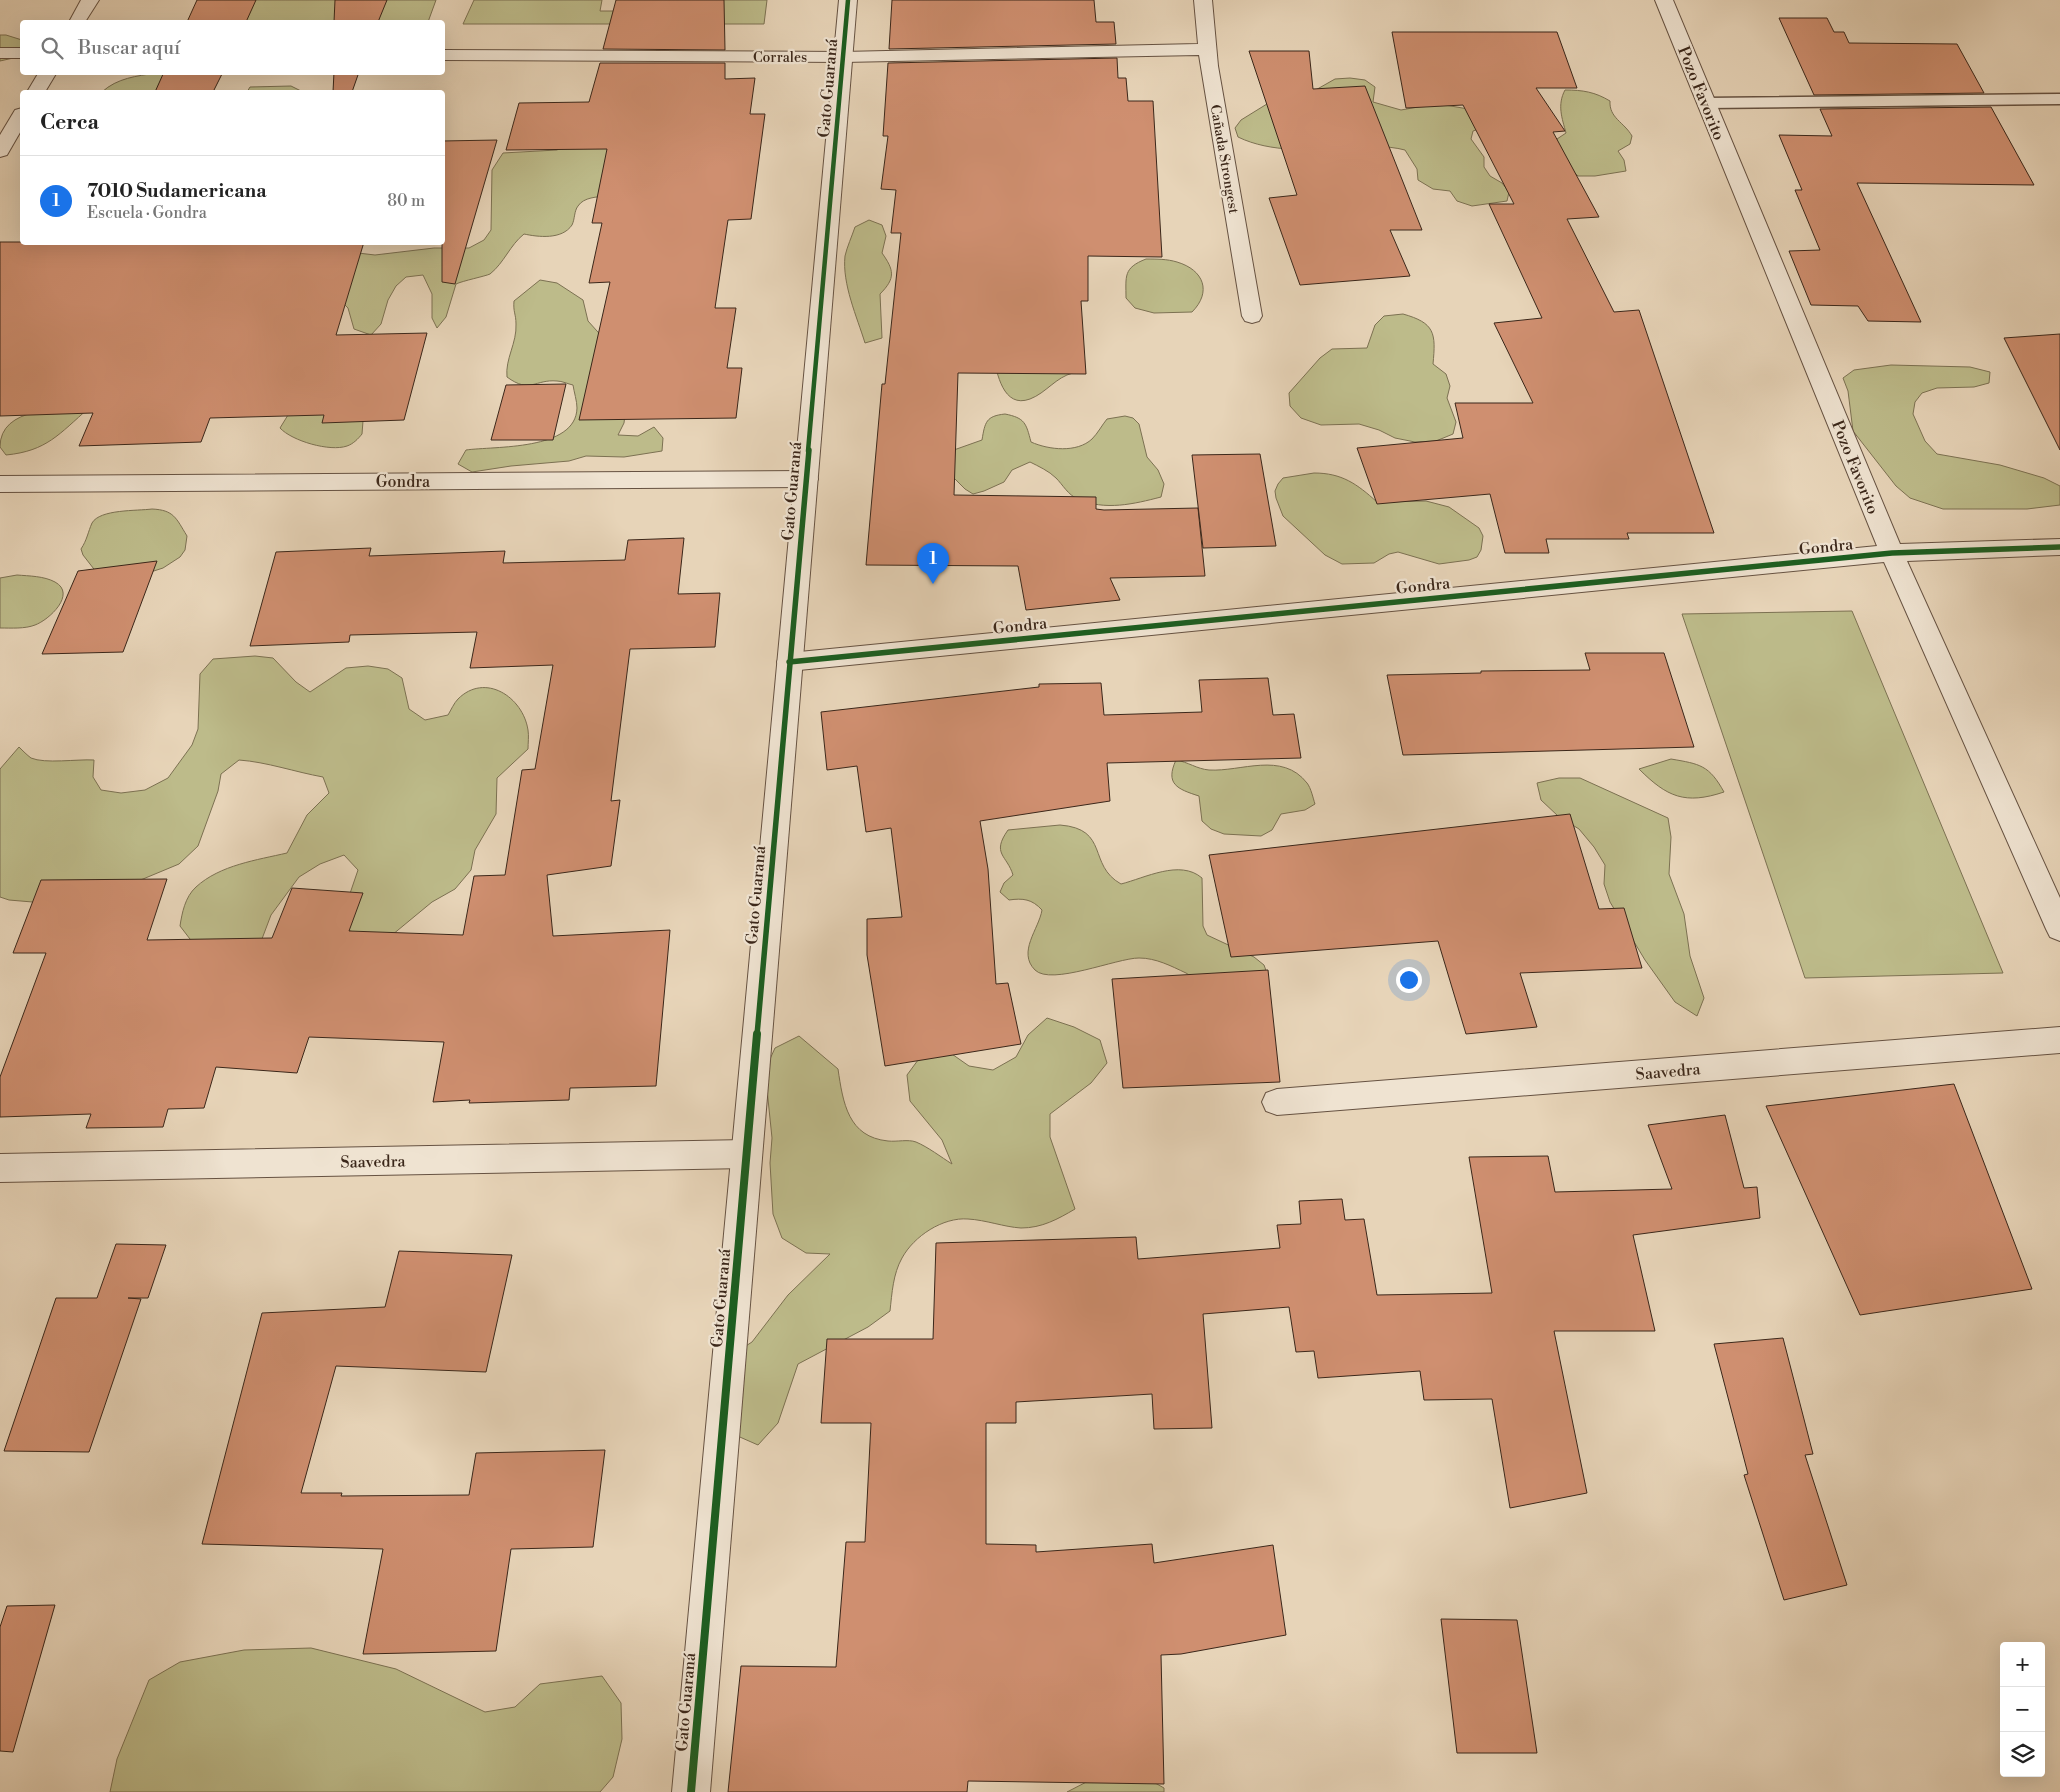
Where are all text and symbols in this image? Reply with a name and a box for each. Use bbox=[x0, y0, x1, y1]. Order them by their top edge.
search box bbox=[20, 20, 445, 75]
icon: search bbox=[38, 34, 66, 62]
text: Buscar aquí bbox=[78, 36, 180, 60]
street label: Gato Guaraná bbox=[814, 37, 842, 138]
street label: Pozo Favorito bbox=[1673, 43, 1729, 143]
street label: Corrales bbox=[753, 49, 807, 67]
street label: Cañada Strongest bbox=[1206, 103, 1242, 215]
text: Cerca bbox=[40, 110, 99, 136]
text: 7010 Sudamericana bbox=[87, 179, 266, 203]
text: 1 bbox=[52, 191, 60, 211]
text: 80 m bbox=[387, 191, 425, 211]
text: Escuela · Gondra bbox=[87, 203, 207, 223]
street label: Pozo Favorito bbox=[1827, 417, 1883, 517]
street label: Gato Guaraná bbox=[778, 440, 806, 541]
street label: Gondra bbox=[376, 472, 431, 492]
street label: Gondra bbox=[1798, 534, 1855, 560]
pin: 1 bbox=[917, 543, 949, 584]
street label: Gondra bbox=[1395, 573, 1452, 599]
street label: Gondra bbox=[992, 613, 1049, 639]
street label: Gato Guaraná bbox=[742, 844, 770, 945]
your location bbox=[1396, 967, 1422, 993]
street label: Saavedra bbox=[1635, 1059, 1702, 1085]
street label: Saavedra bbox=[340, 1151, 407, 1173]
street label: Gato Guaraná bbox=[707, 1247, 735, 1348]
map controls bbox=[2000, 1642, 2045, 1777]
button: + bbox=[2000, 1642, 2045, 1687]
street label: Gato Guaraná bbox=[672, 1651, 700, 1752]
button: − bbox=[2000, 1687, 2045, 1732]
button: layers bbox=[2000, 1732, 2045, 1777]

